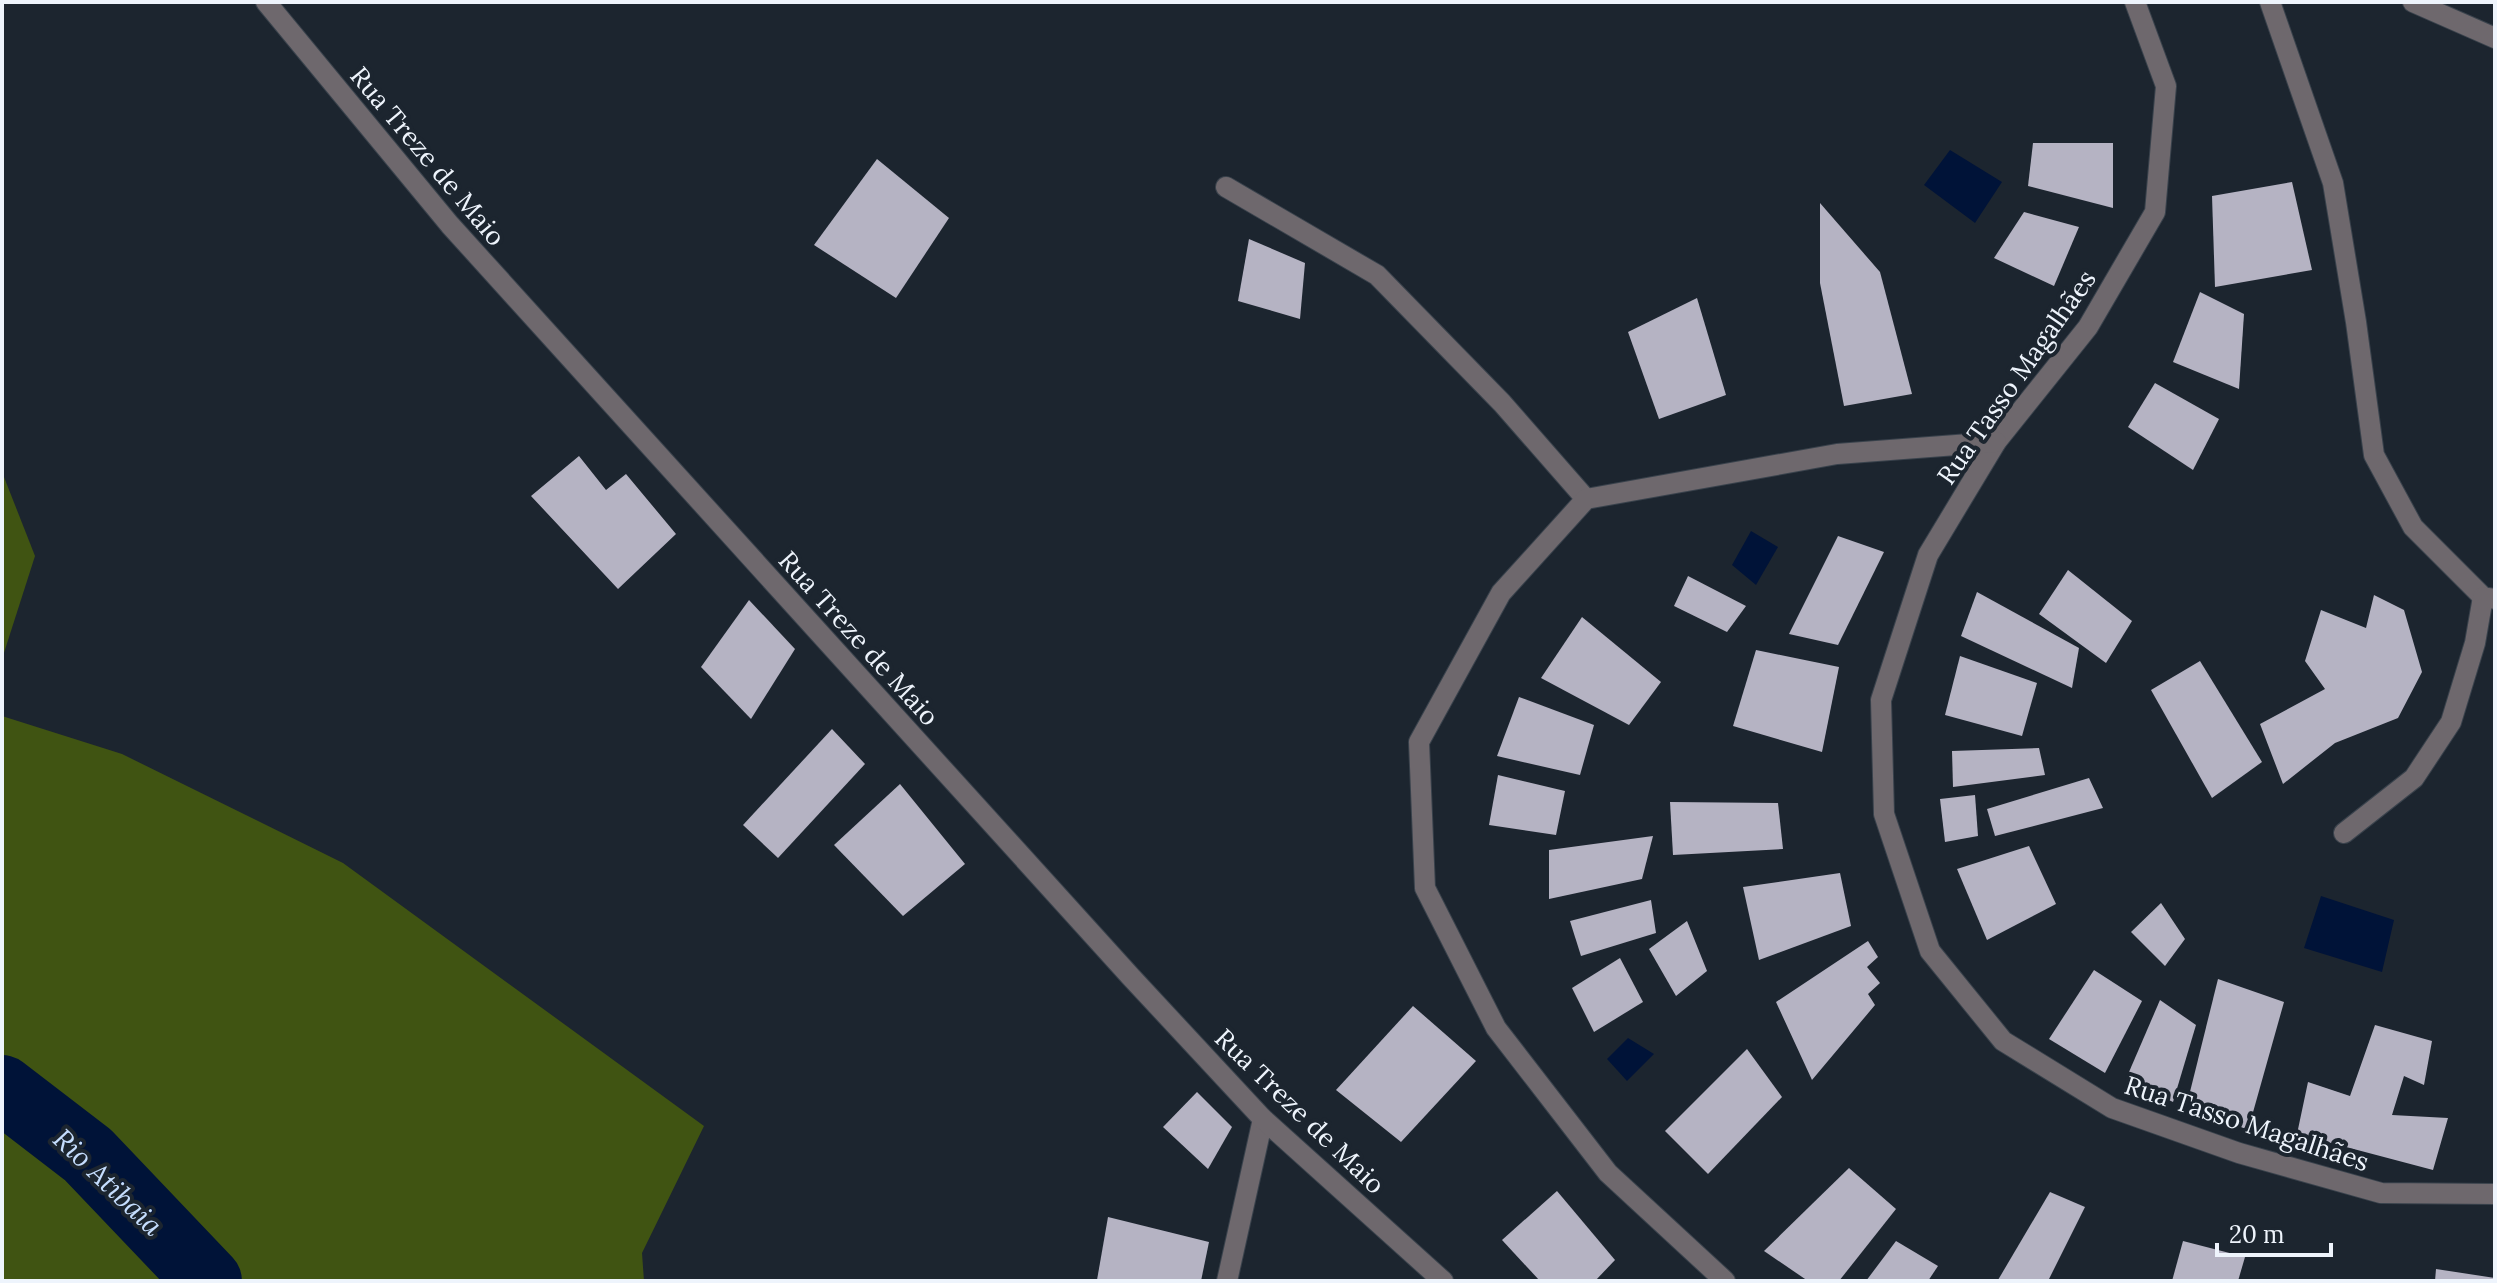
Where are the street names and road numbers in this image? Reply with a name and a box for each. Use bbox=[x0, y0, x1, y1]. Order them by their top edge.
street label: Rua Treze de Maio bbox=[343, 60, 513, 252]
street label: Rua Tasso Magalhães bbox=[1929, 263, 2103, 491]
street label: Rua Treze de Maio bbox=[772, 544, 946, 732]
street label: Rua Treze de Maio bbox=[1208, 1021, 1392, 1201]
street label: Rua Tasso Magalhães bbox=[2121, 1068, 2373, 1178]

